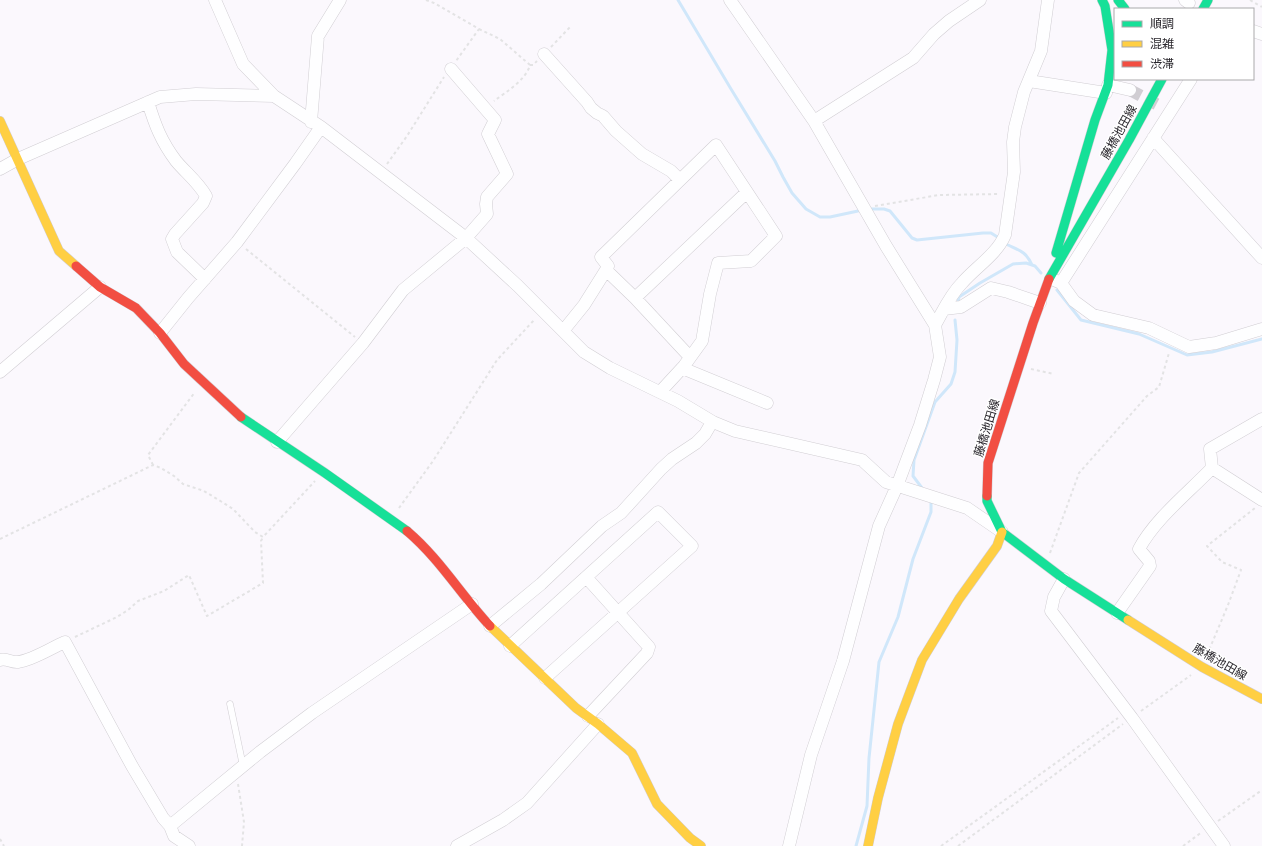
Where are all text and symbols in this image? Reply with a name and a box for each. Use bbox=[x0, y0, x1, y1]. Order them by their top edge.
legend bbox=[1114, 8, 1254, 80]
text: 順調 bbox=[1150, 17, 1174, 31]
text: 混雑 bbox=[1150, 37, 1174, 51]
text: 渋滞 bbox=[1150, 57, 1174, 71]
street label: 藤橋池田線 bbox=[1098, 102, 1140, 162]
street label: 藤橋池田線 bbox=[972, 397, 1002, 459]
street label: 藤橋池田線 bbox=[1191, 641, 1249, 683]

